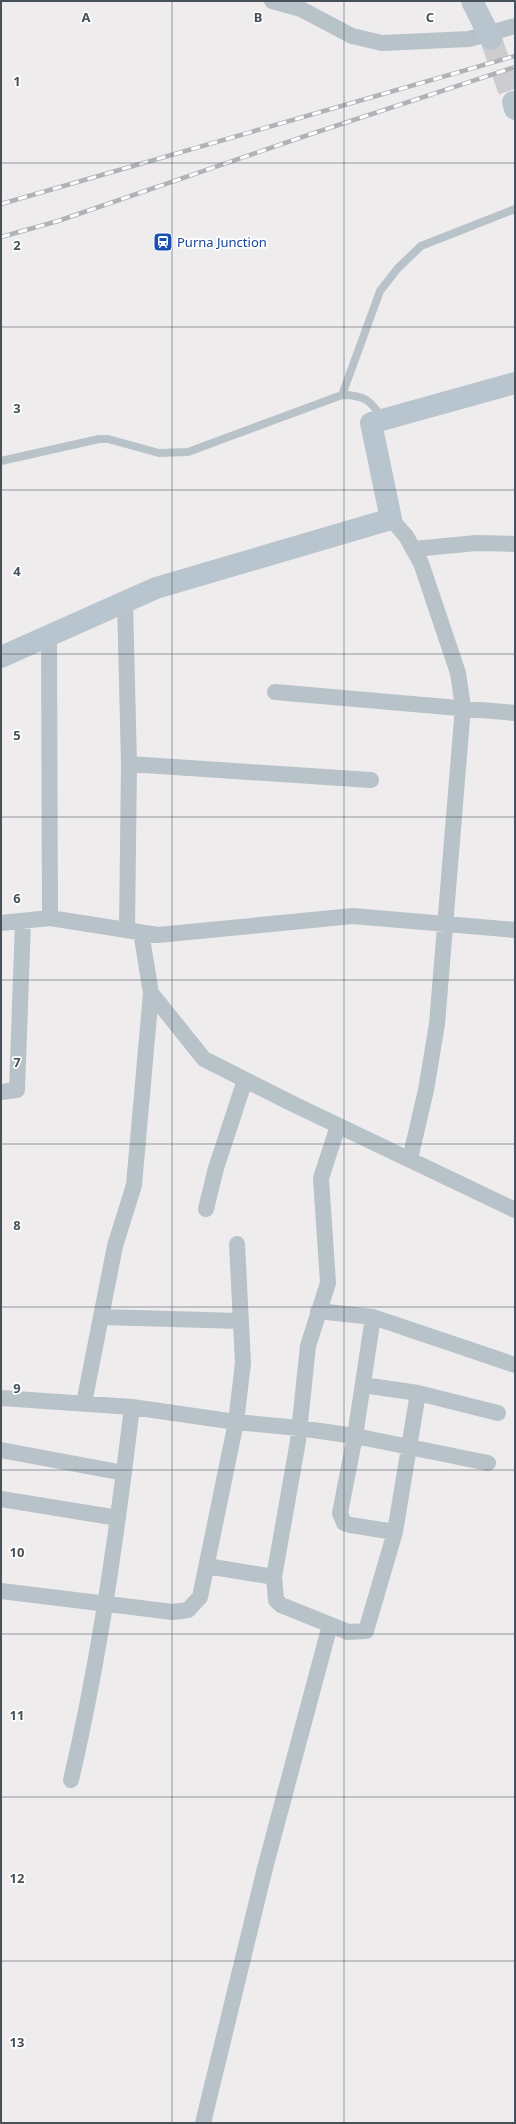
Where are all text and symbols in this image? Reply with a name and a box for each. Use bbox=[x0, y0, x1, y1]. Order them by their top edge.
text: A bbox=[82, 8, 91, 26]
text: B bbox=[254, 8, 262, 26]
text: C bbox=[426, 8, 434, 26]
text: 1 bbox=[13, 72, 21, 90]
station icon: Purna Junction bbox=[152, 231, 174, 253]
place label: Purna Junction bbox=[177, 233, 267, 251]
text: 2 bbox=[13, 236, 21, 254]
text: 3 bbox=[13, 399, 21, 417]
text: 4 bbox=[13, 562, 21, 580]
text: 5 bbox=[13, 726, 21, 744]
text: 6 bbox=[13, 889, 21, 907]
text: 7 bbox=[13, 1053, 21, 1071]
text: 8 bbox=[13, 1216, 21, 1234]
text: 9 bbox=[13, 1379, 21, 1397]
text: 10 bbox=[10, 1543, 24, 1561]
text: 11 bbox=[10, 1706, 24, 1724]
text: 12 bbox=[10, 1869, 24, 1887]
text: 13 bbox=[10, 2033, 24, 2051]

